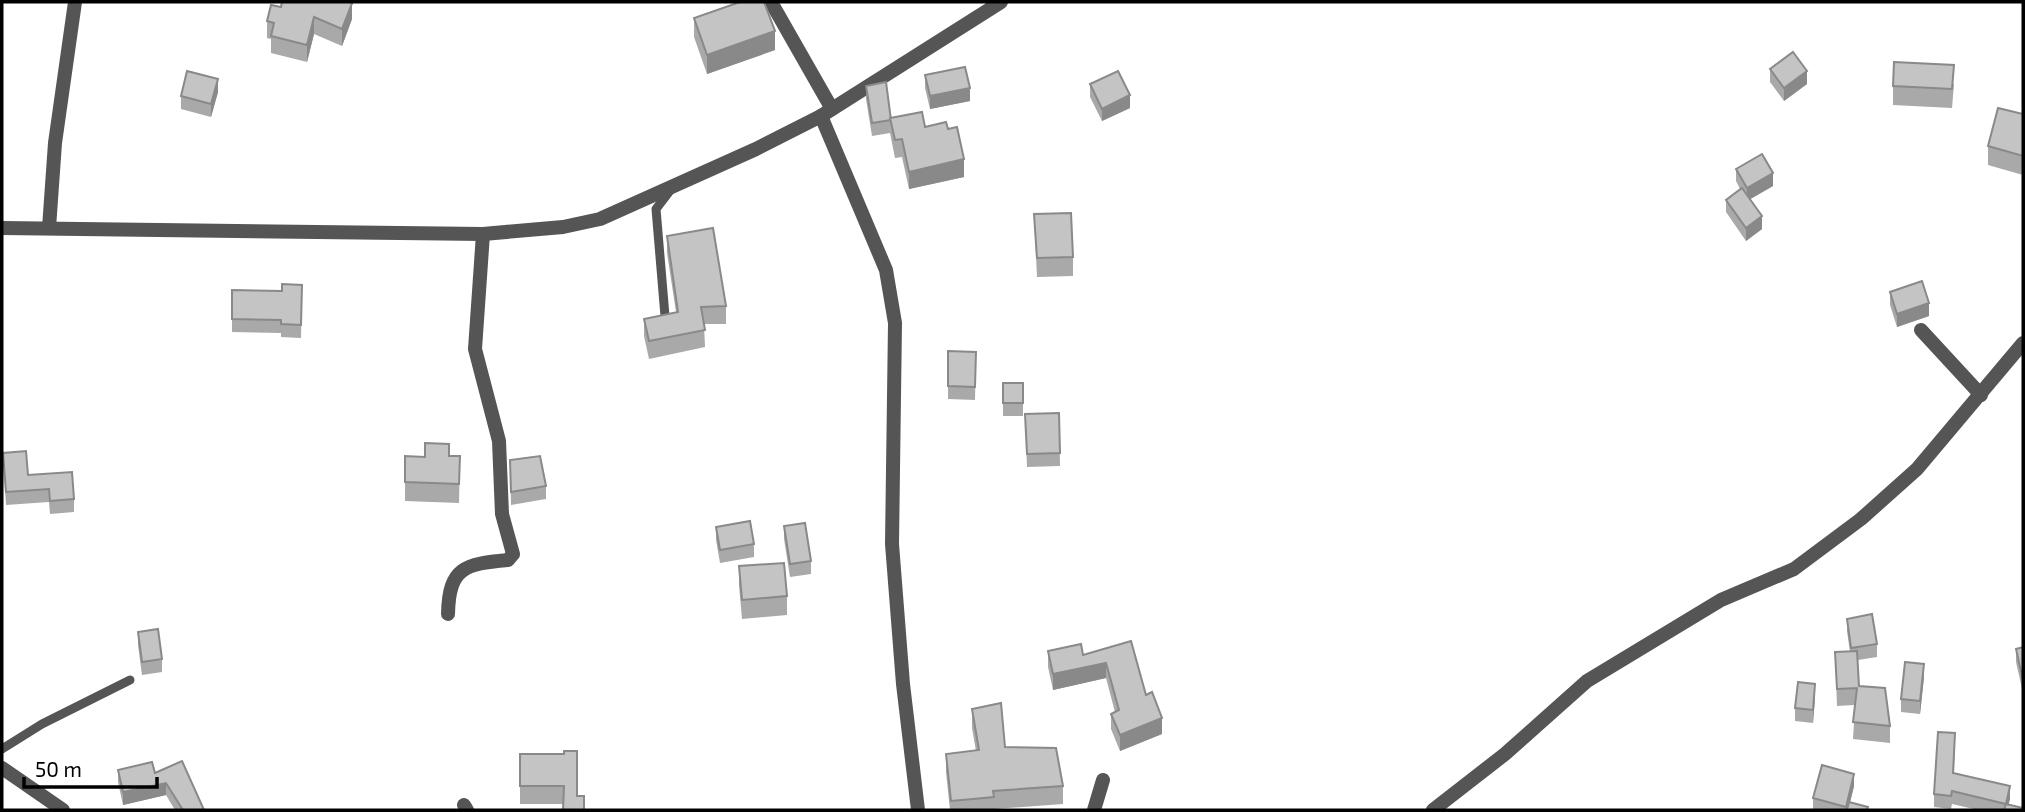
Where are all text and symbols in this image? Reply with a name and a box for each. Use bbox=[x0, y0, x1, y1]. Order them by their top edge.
scale bar bbox=[24, 746, 158, 790]
text: 50 m bbox=[35, 756, 82, 781]

